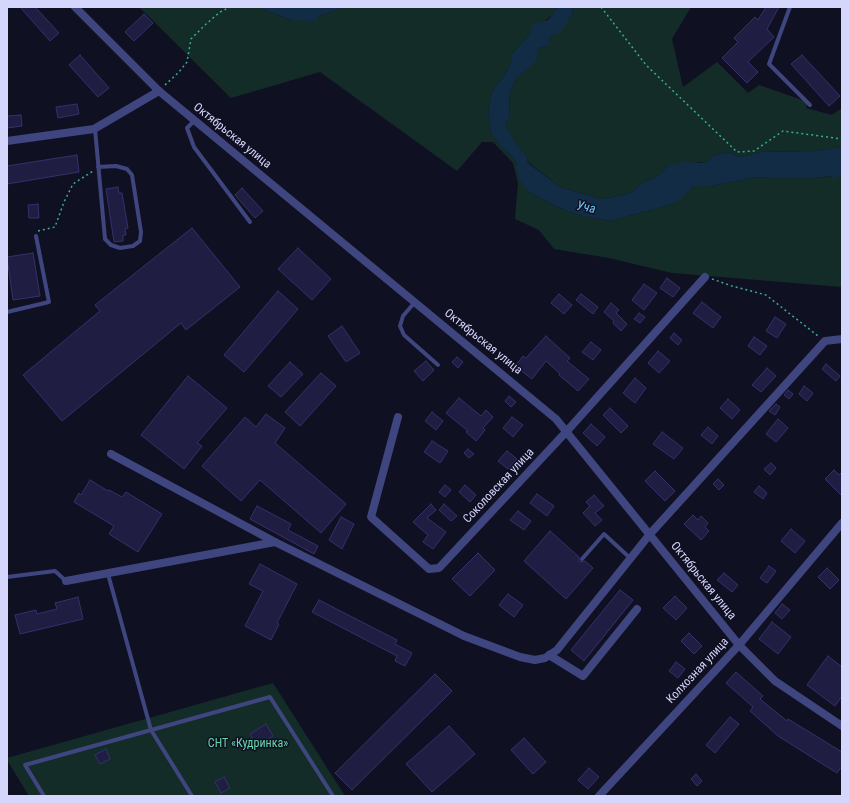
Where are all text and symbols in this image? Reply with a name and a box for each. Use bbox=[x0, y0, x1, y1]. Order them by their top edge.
street label: Октябрьская улица bbox=[190, 100, 274, 172]
water label: Уча bbox=[575, 198, 597, 218]
street label: Октябрьская улица bbox=[441, 306, 525, 378]
street label: Соколовская улица bbox=[461, 446, 537, 526]
street label: Октябрьская улица bbox=[667, 539, 739, 623]
street label: Колхозная улица bbox=[664, 635, 732, 707]
park label: СНТ «Кудринка» bbox=[208, 737, 288, 751]

